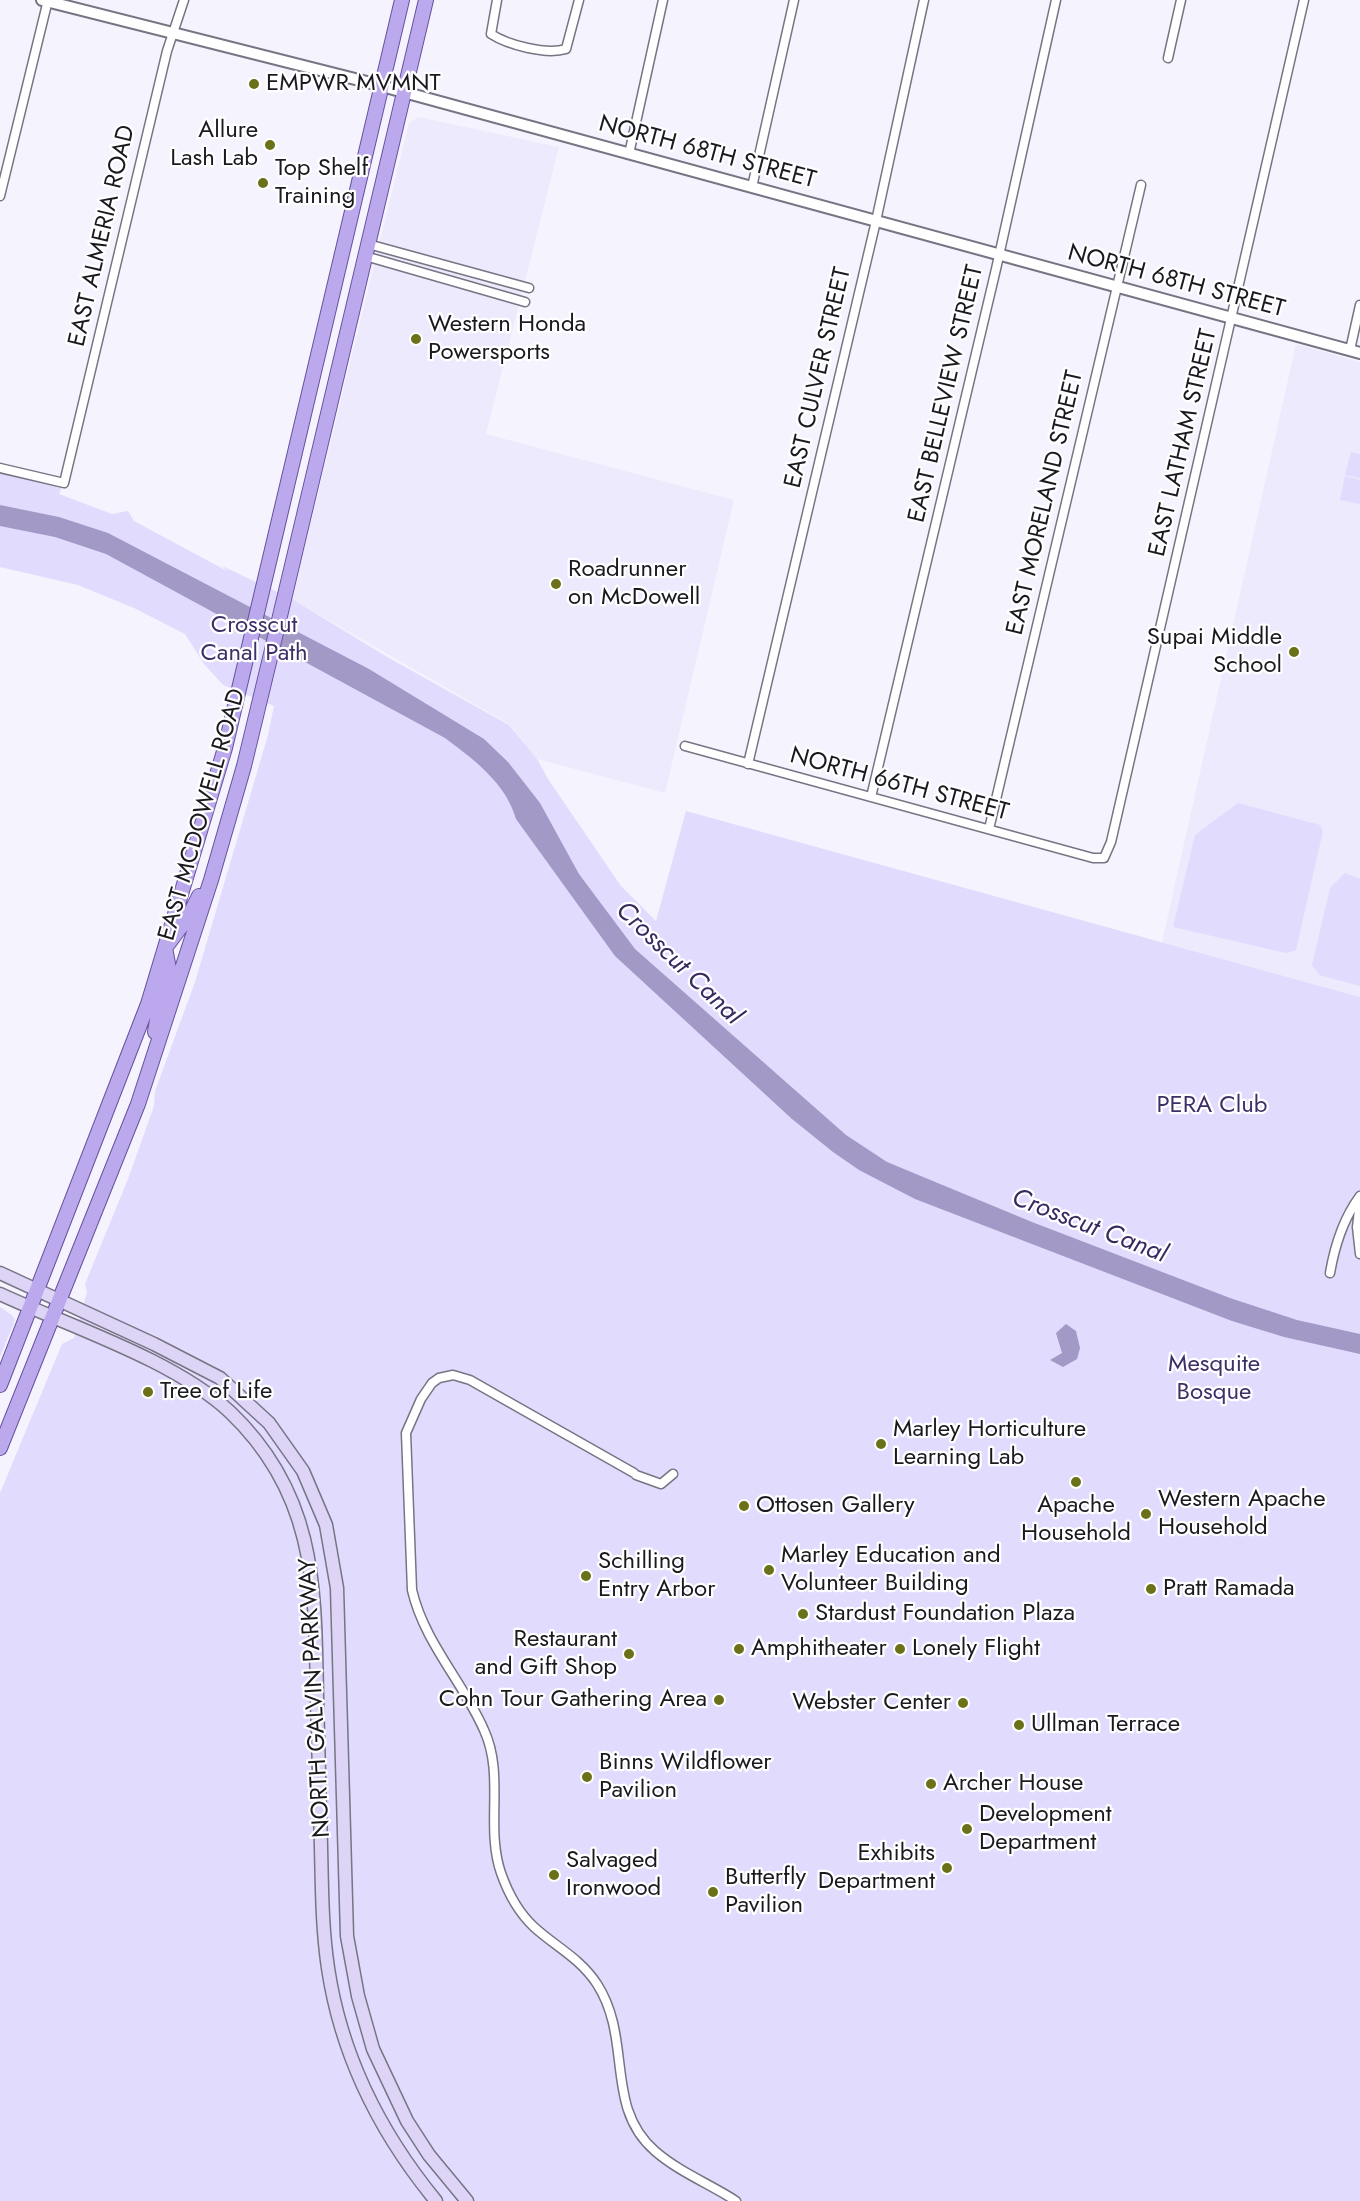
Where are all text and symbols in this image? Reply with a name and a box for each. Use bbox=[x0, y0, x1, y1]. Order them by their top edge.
place label: EMPWR MVMNT bbox=[266, 70, 441, 98]
marker: EMPWR MVMNT bbox=[247, 77, 261, 91]
street label: NORTH 68TH STREET bbox=[595, 110, 819, 196]
place label: Allure Lash Lab bbox=[170, 117, 258, 173]
street label: EAST ALMERIA ROAD bbox=[64, 123, 142, 349]
marker: Allure Lash Lab bbox=[263, 138, 277, 152]
place label: Top Shelf Training bbox=[275, 155, 368, 211]
marker: Top Shelf Training bbox=[256, 176, 270, 190]
street label: NORTH 68TH STREET bbox=[1064, 239, 1288, 325]
street label: EAST BELLEVIEW STREET bbox=[903, 263, 991, 525]
street label: EAST CULVER STREET bbox=[780, 265, 858, 491]
place label: Western Honda Powersports bbox=[428, 311, 586, 367]
street label: EAST LATHAM STREET bbox=[1144, 327, 1224, 559]
marker: Western Honda Powersports bbox=[409, 332, 423, 346]
street label: EAST MORELAND STREET bbox=[1002, 368, 1090, 638]
place label: Roadrunner on McDowell bbox=[568, 556, 700, 612]
marker: Roadrunner on McDowell bbox=[549, 577, 563, 591]
park label: Crosscut Canal Path bbox=[200, 612, 308, 668]
place label: Supai Middle School bbox=[1147, 624, 1282, 680]
marker: Supai Middle School bbox=[1287, 645, 1301, 659]
street label: EAST MCDOWELL ROAD bbox=[153, 686, 253, 944]
street label: NORTH 66TH STREET bbox=[787, 742, 1011, 828]
water label: Crosscut Canal bbox=[608, 896, 748, 1032]
park label: PERA Club bbox=[1156, 1092, 1268, 1120]
water label: Crosscut Canal bbox=[1007, 1183, 1171, 1271]
park label: Mesquite Bosque bbox=[1168, 1351, 1260, 1407]
place label: Tree of Life bbox=[160, 1378, 272, 1406]
marker: Tree of Life bbox=[141, 1385, 155, 1399]
place label: Marley Horticulture Learning Lab bbox=[893, 1416, 1086, 1472]
marker: Marley Horticulture Learning Lab bbox=[874, 1437, 888, 1451]
marker: Apache Household bbox=[1069, 1475, 1083, 1489]
place label: Western Apache Household bbox=[1158, 1486, 1326, 1542]
place label: Ottosen Gallery bbox=[756, 1492, 914, 1520]
place label: Apache Household bbox=[1021, 1492, 1131, 1548]
marker: Ottosen Gallery bbox=[737, 1499, 751, 1513]
marker: Western Apache Household bbox=[1139, 1507, 1153, 1521]
place label: Marley Education and Volunteer Building bbox=[781, 1542, 1001, 1598]
place label: Schilling Entry Arbor bbox=[598, 1548, 715, 1604]
street label: NORTH GALVIN PARKWAY bbox=[294, 1557, 338, 1839]
marker: Marley Education and Volunteer Building bbox=[762, 1563, 776, 1577]
marker: Schilling Entry Arbor bbox=[579, 1569, 593, 1583]
place label: Pratt Ramada bbox=[1163, 1575, 1295, 1603]
marker: Pratt Ramada bbox=[1144, 1582, 1158, 1596]
place label: Stardust Foundation Plaza bbox=[815, 1600, 1075, 1628]
marker: Stardust Foundation Plaza bbox=[796, 1607, 810, 1621]
place label: Restaurant and Gift Shop bbox=[475, 1626, 617, 1682]
place label: Amphitheater bbox=[751, 1635, 887, 1663]
place label: Lonely Flight bbox=[912, 1635, 1040, 1663]
marker: Amphitheater bbox=[732, 1642, 746, 1656]
marker: Lonely Flight bbox=[893, 1642, 907, 1656]
marker: Restaurant and Gift Shop bbox=[622, 1647, 636, 1661]
place label: Cohn Tour Gathering Area bbox=[439, 1686, 707, 1714]
place label: Webster Center bbox=[792, 1689, 951, 1717]
marker: Cohn Tour Gathering Area bbox=[712, 1693, 726, 1707]
marker: Webster Center bbox=[956, 1696, 970, 1710]
place label: Ullman Terrace bbox=[1031, 1711, 1180, 1739]
marker: Ullman Terrace bbox=[1012, 1718, 1026, 1732]
place label: Binns Wildflower Pavilion bbox=[599, 1749, 772, 1805]
marker: Binns Wildflower Pavilion bbox=[580, 1770, 594, 1784]
place label: Archer House bbox=[943, 1770, 1083, 1798]
marker: Archer House bbox=[924, 1777, 938, 1791]
place label: Development Department bbox=[979, 1801, 1112, 1857]
marker: Development Department bbox=[960, 1822, 974, 1836]
place label: Exhibits Department bbox=[818, 1840, 935, 1896]
place label: Salvaged Ironwood bbox=[566, 1847, 661, 1903]
marker: Exhibits Department bbox=[940, 1861, 954, 1875]
place label: Butterfly Pavilion bbox=[725, 1864, 806, 1920]
marker: Salvaged Ironwood bbox=[547, 1868, 561, 1882]
marker: Butterfly Pavilion bbox=[706, 1885, 720, 1899]

